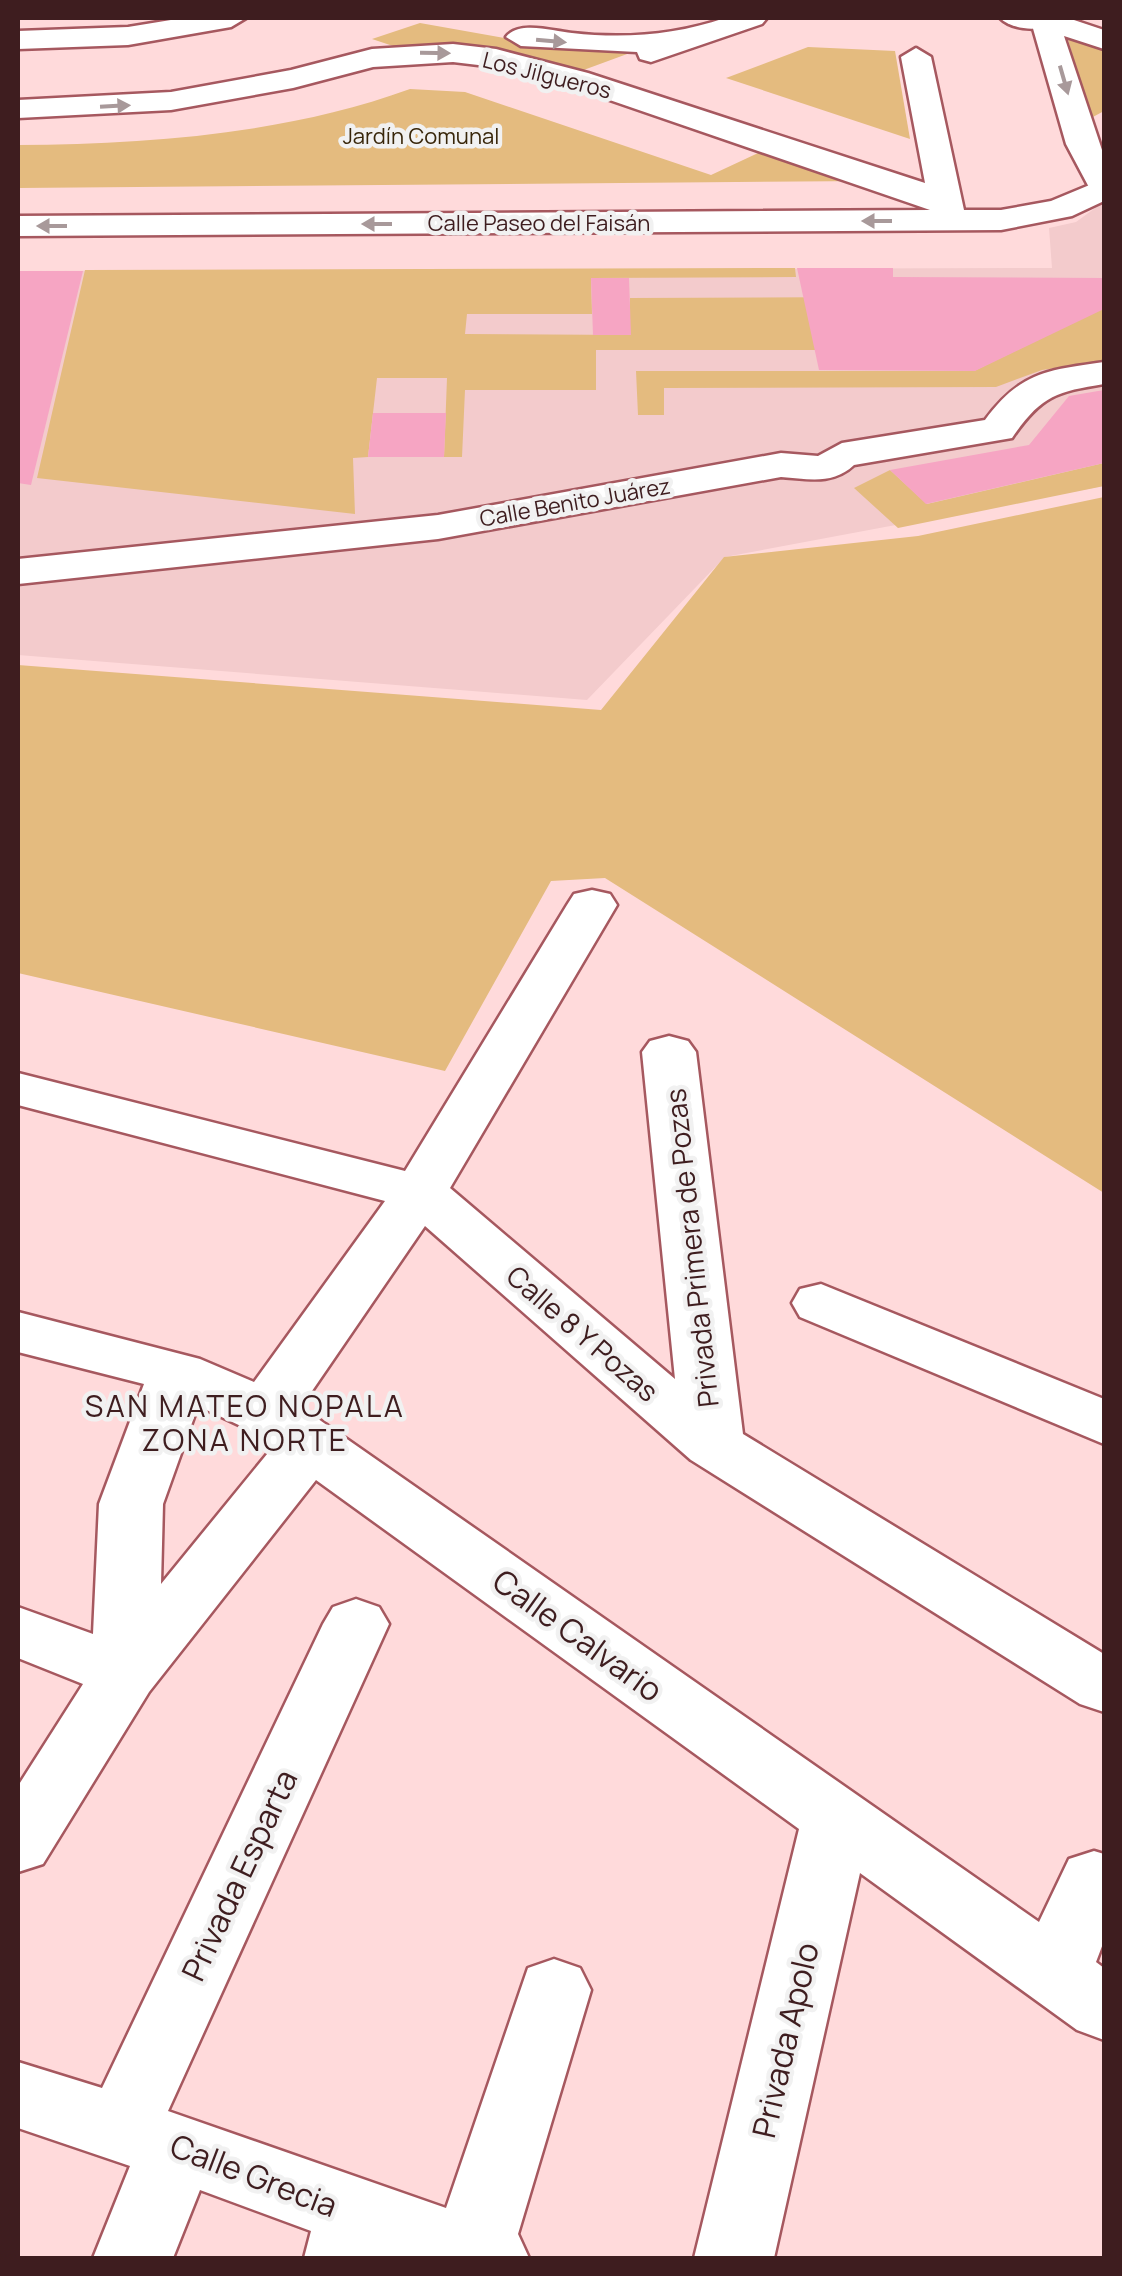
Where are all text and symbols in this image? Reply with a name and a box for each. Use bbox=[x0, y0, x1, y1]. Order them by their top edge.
one-way arrow bbox=[535, 33, 567, 49]
one-way arrow bbox=[419, 45, 451, 61]
street label: Los Jilgueros bbox=[479, 45, 615, 105]
one-way arrow bbox=[1056, 65, 1072, 96]
one-way arrow bbox=[99, 98, 131, 114]
park label: Jardín Comunal bbox=[343, 121, 499, 151]
street label: Calle Paseo del Faisán bbox=[428, 208, 650, 238]
one-way arrow bbox=[860, 213, 892, 229]
one-way arrow bbox=[360, 216, 392, 232]
one-way arrow bbox=[35, 218, 67, 234]
street label: Calle Benito Juárez bbox=[477, 470, 673, 534]
street label: Privada Primera de Pozas bbox=[655, 1087, 727, 1409]
street label: Calle 8 Y Pozas bbox=[499, 1256, 667, 1410]
district label: SAN MATEO NOPALA ZONA NORTE bbox=[85, 1385, 405, 1460]
street label: Calle Calvario bbox=[484, 1558, 672, 1712]
street label: Privada Esparta bbox=[171, 1762, 307, 1988]
street label: Privada Apolo bbox=[741, 1938, 829, 2142]
street label: Calle Grecia bbox=[164, 2123, 344, 2227]

